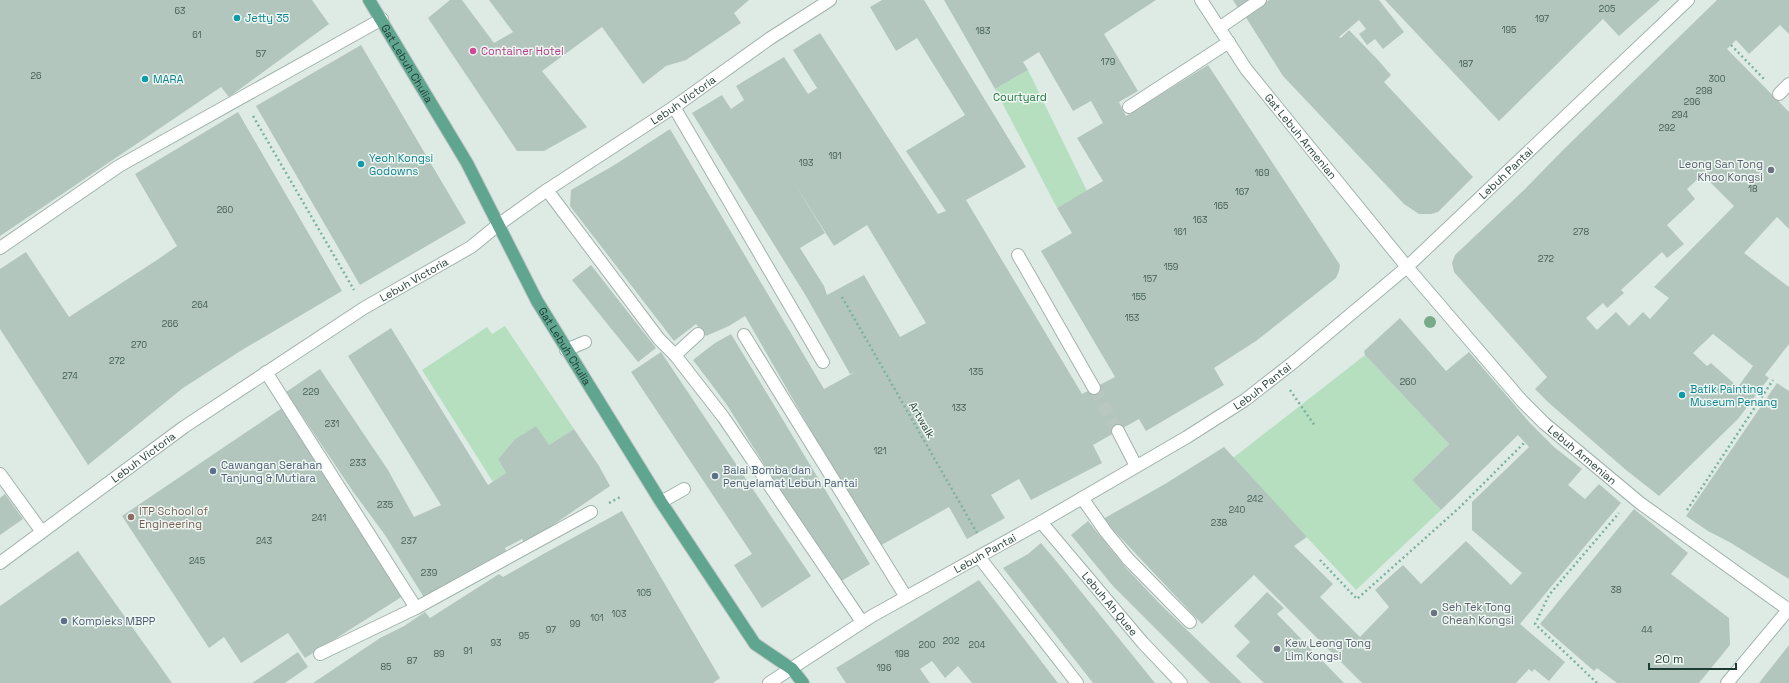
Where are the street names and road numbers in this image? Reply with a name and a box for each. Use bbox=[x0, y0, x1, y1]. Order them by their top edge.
street label: Gat Lebuh Chulia bbox=[378, 22, 436, 106]
street label: Lebuh Victoria bbox=[648, 72, 719, 128]
street label: Gat Lebuh Armenian bbox=[1262, 90, 1340, 182]
street label: Lebuh Pantai bbox=[1476, 144, 1536, 202]
street label: Lebuh Victoria bbox=[377, 254, 451, 305]
street label: Gat Lebuh Chulia bbox=[535, 305, 595, 388]
street label: Lebuh Pantai bbox=[1231, 359, 1294, 413]
street label: Artwalk bbox=[906, 399, 938, 441]
street label: Lebuh Armenian bbox=[1545, 422, 1619, 488]
street label: Lebuh Victoria bbox=[108, 428, 179, 486]
street label: Lebuh Pantai bbox=[951, 530, 1019, 576]
street label: Lebuh Ah Quee bbox=[1079, 569, 1141, 639]

